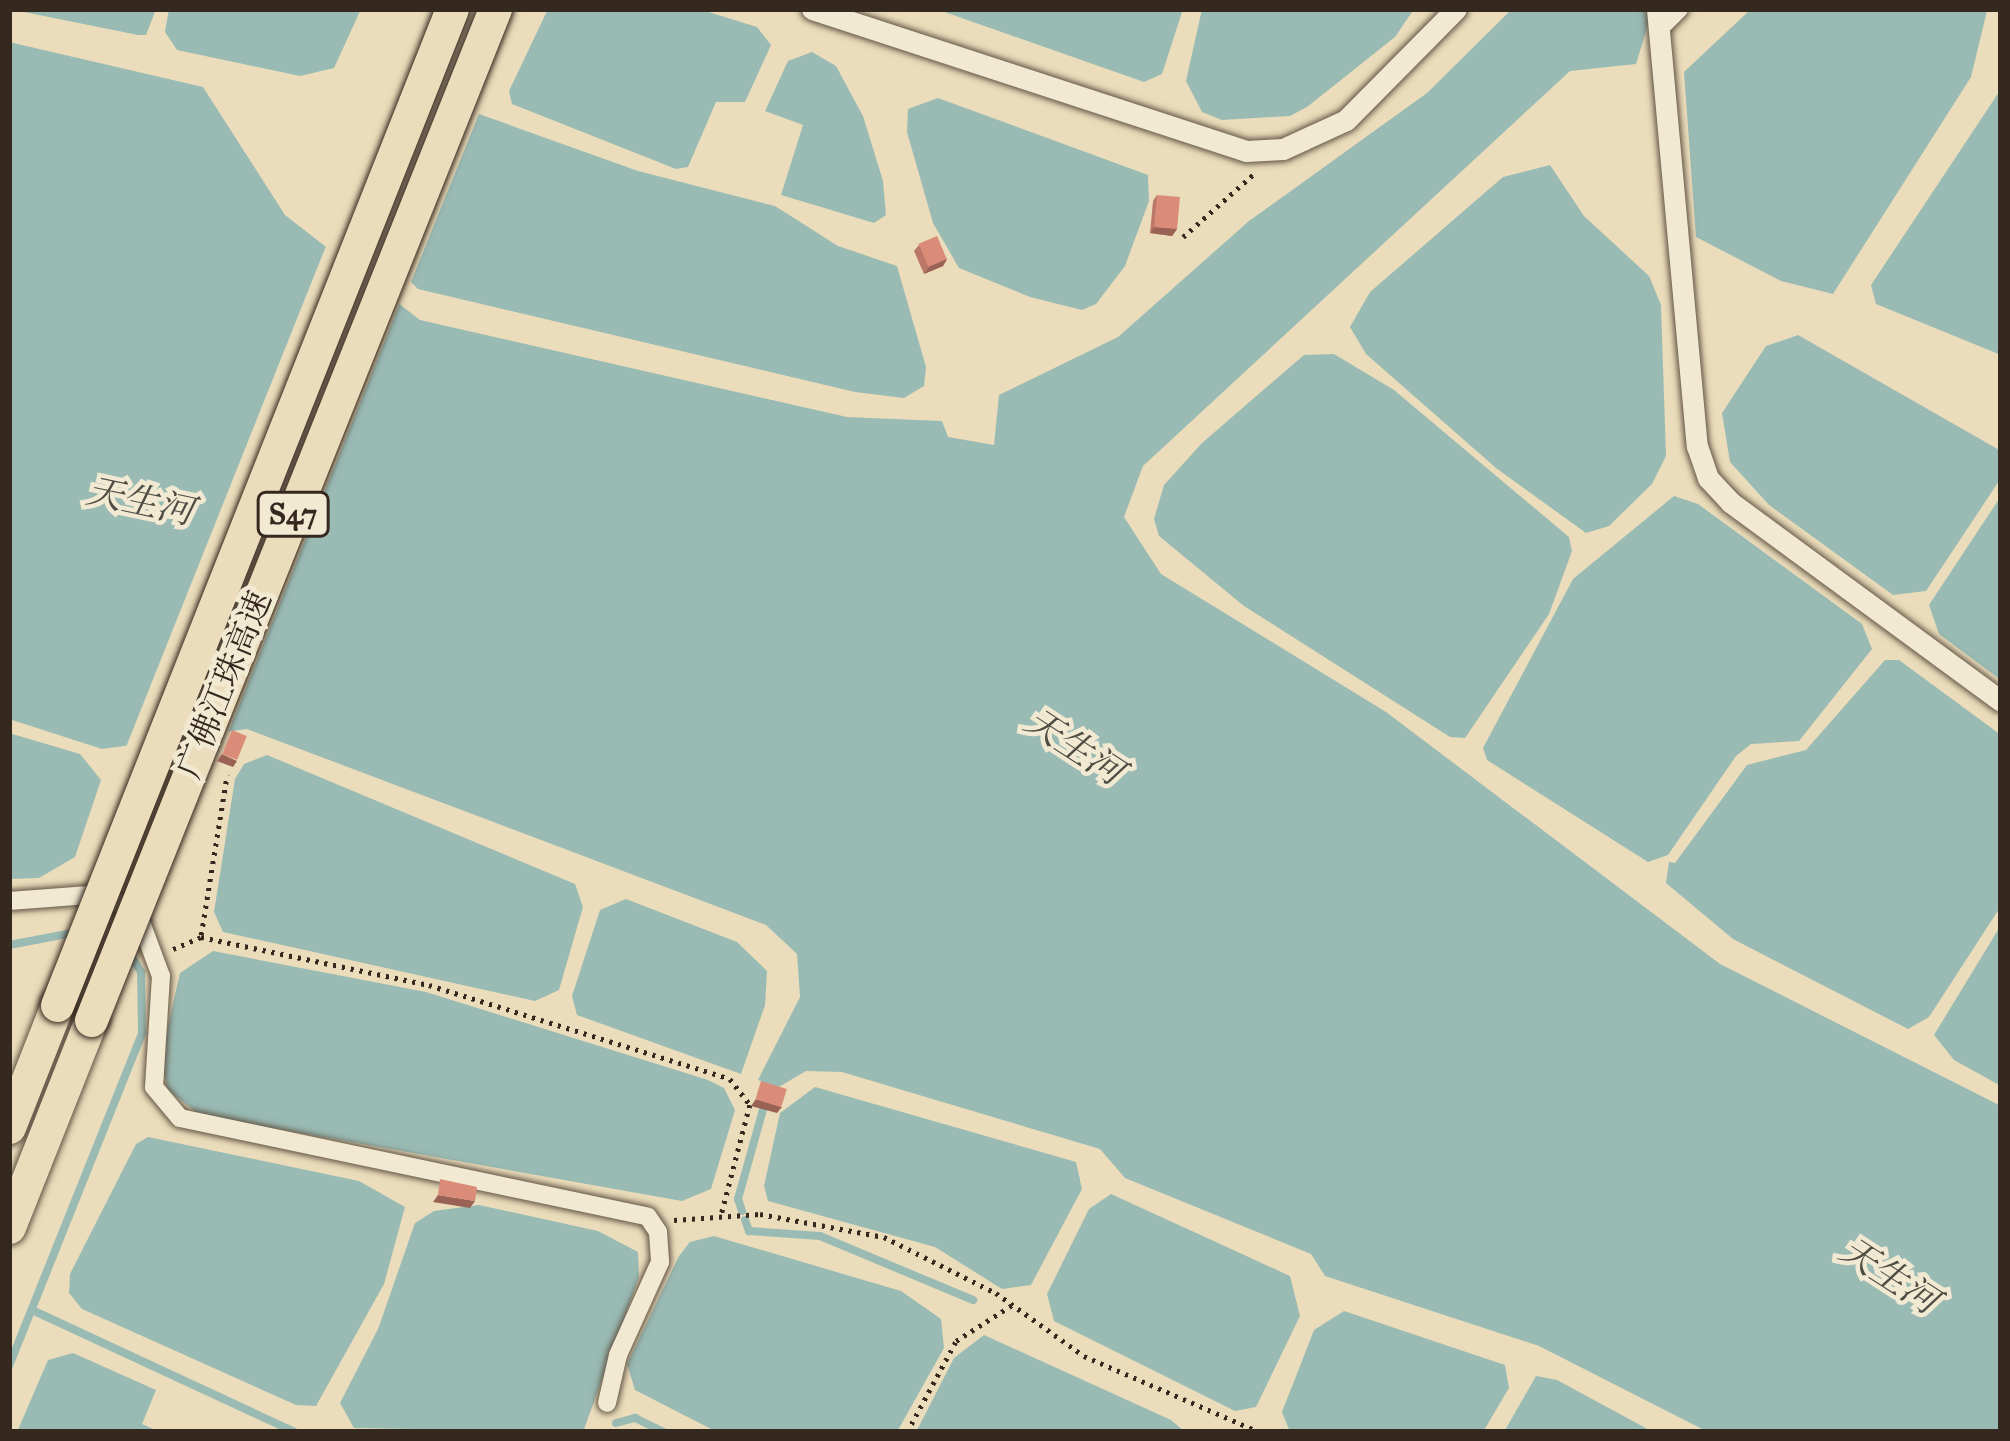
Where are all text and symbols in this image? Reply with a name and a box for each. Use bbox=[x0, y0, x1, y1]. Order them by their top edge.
water label: 天生河 bbox=[83, 470, 197, 534]
road number: S47 bbox=[254, 490, 332, 538]
street label: 广佛江珠高速 bbox=[170, 586, 280, 784]
water label: 天生河 bbox=[1017, 699, 1131, 795]
water label: 天生河 bbox=[1832, 1228, 1946, 1324]

